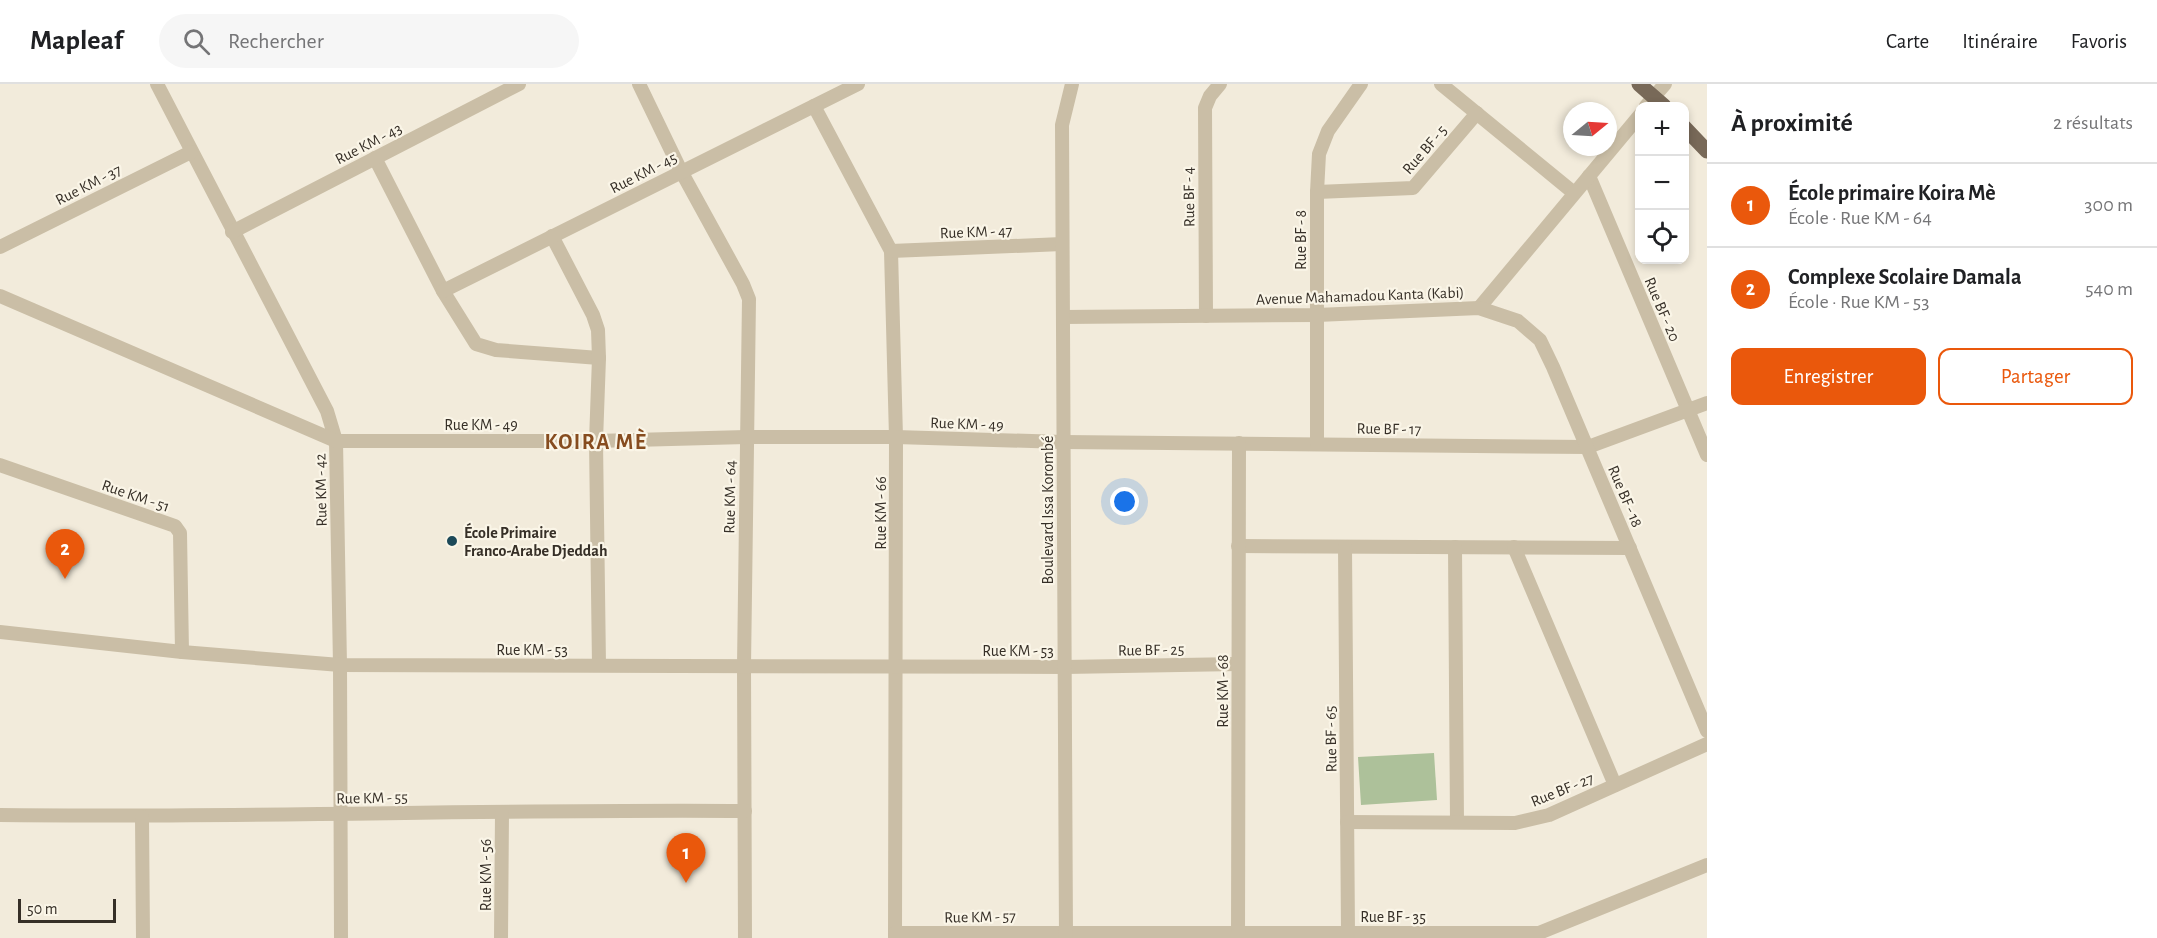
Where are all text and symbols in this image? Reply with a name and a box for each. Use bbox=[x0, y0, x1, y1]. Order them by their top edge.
search box bbox=[159, 14, 579, 68]
icon: search bbox=[180, 25, 213, 58]
text: Mapleaf bbox=[30, 27, 123, 55]
text: Rechercher bbox=[228, 30, 324, 52]
text: Carte bbox=[1886, 31, 1929, 52]
text: Itinéraire bbox=[1962, 31, 2038, 52]
text: Favoris bbox=[2071, 31, 2127, 52]
north arrow bbox=[1563, 102, 1617, 156]
map controls bbox=[1635, 102, 1689, 264]
button: + bbox=[1635, 102, 1689, 156]
text: À proximité bbox=[1731, 110, 1853, 136]
text: 2 résultats bbox=[2053, 113, 2133, 133]
street label: Rue KM - 43 bbox=[332, 120, 404, 167]
street label: Rue BF - 5 bbox=[1399, 122, 1450, 177]
street label: Rue KM - 45 bbox=[607, 149, 679, 197]
button: − bbox=[1635, 156, 1689, 210]
street label: Rue KM - 37 bbox=[53, 161, 124, 208]
street label: Rue BF - 4 bbox=[1180, 166, 1198, 227]
text: École primaire Koira Mè bbox=[1788, 182, 1996, 204]
text: 1 bbox=[1747, 195, 1754, 215]
text: 300 m bbox=[2084, 195, 2133, 215]
text: École · Rue KM - 64 bbox=[1788, 208, 1932, 228]
street label: Rue BF - 8 bbox=[1293, 210, 1309, 270]
button: locate bbox=[1635, 210, 1689, 264]
street label: Rue KM - 47 bbox=[939, 223, 1013, 241]
text: Complexe Scolaire Damala bbox=[1788, 266, 2021, 288]
street label: Rue BF - 20 bbox=[1641, 275, 1683, 344]
text: 2 bbox=[1746, 279, 1755, 299]
text: 540 m bbox=[2085, 279, 2133, 299]
street label: Avenue Mahamadou Kanta (Kabi) bbox=[1256, 284, 1465, 308]
text: École · Rue KM - 53 bbox=[1788, 292, 1929, 312]
button: Enregistrer bbox=[1731, 348, 1926, 405]
button: Partager bbox=[1938, 348, 2133, 405]
street label: Rue KM - 49 bbox=[930, 415, 1004, 433]
street label: Rue KM - 49 bbox=[444, 417, 518, 433]
street label: Rue BF - 17 bbox=[1357, 420, 1422, 438]
district label: KOIRA MÈ bbox=[544, 428, 648, 453]
street label: Boulevard Issa Korombé bbox=[1040, 436, 1056, 584]
street label: Rue KM - 42 bbox=[312, 453, 330, 527]
street label: Rue KM - 64 bbox=[721, 460, 739, 534]
street label: Rue BF - 18 bbox=[1605, 463, 1645, 530]
street label: Rue KM - 66 bbox=[873, 476, 889, 550]
street label: Rue KM - 51 bbox=[100, 477, 172, 515]
your location bbox=[1110, 487, 1139, 516]
place label: École Primaire Franco-Arabe Djeddah bbox=[464, 522, 608, 560]
pin: 2 bbox=[46, 530, 84, 579]
marker: École Primaire Franco-Arabe Djeddah bbox=[445, 534, 459, 548]
street label: Rue BF - 25 bbox=[1118, 641, 1184, 659]
street label: Rue KM - 53 bbox=[496, 642, 568, 658]
street label: Rue KM - 53 bbox=[982, 643, 1054, 659]
street label: Rue KM - 68 bbox=[1215, 654, 1231, 728]
street label: Rue BF - 65 bbox=[1322, 706, 1340, 772]
street label: Rue BF - 27 bbox=[1529, 770, 1596, 810]
street label: Rue KM - 55 bbox=[336, 789, 408, 807]
pin: 1 bbox=[666, 834, 706, 883]
street label: Rue KM - 56 bbox=[478, 839, 494, 911]
scale bar bbox=[18, 896, 116, 924]
text: 50 m bbox=[27, 901, 58, 917]
street label: Rue KM - 57 bbox=[944, 908, 1016, 926]
street label: Rue BF - 35 bbox=[1360, 909, 1426, 925]

